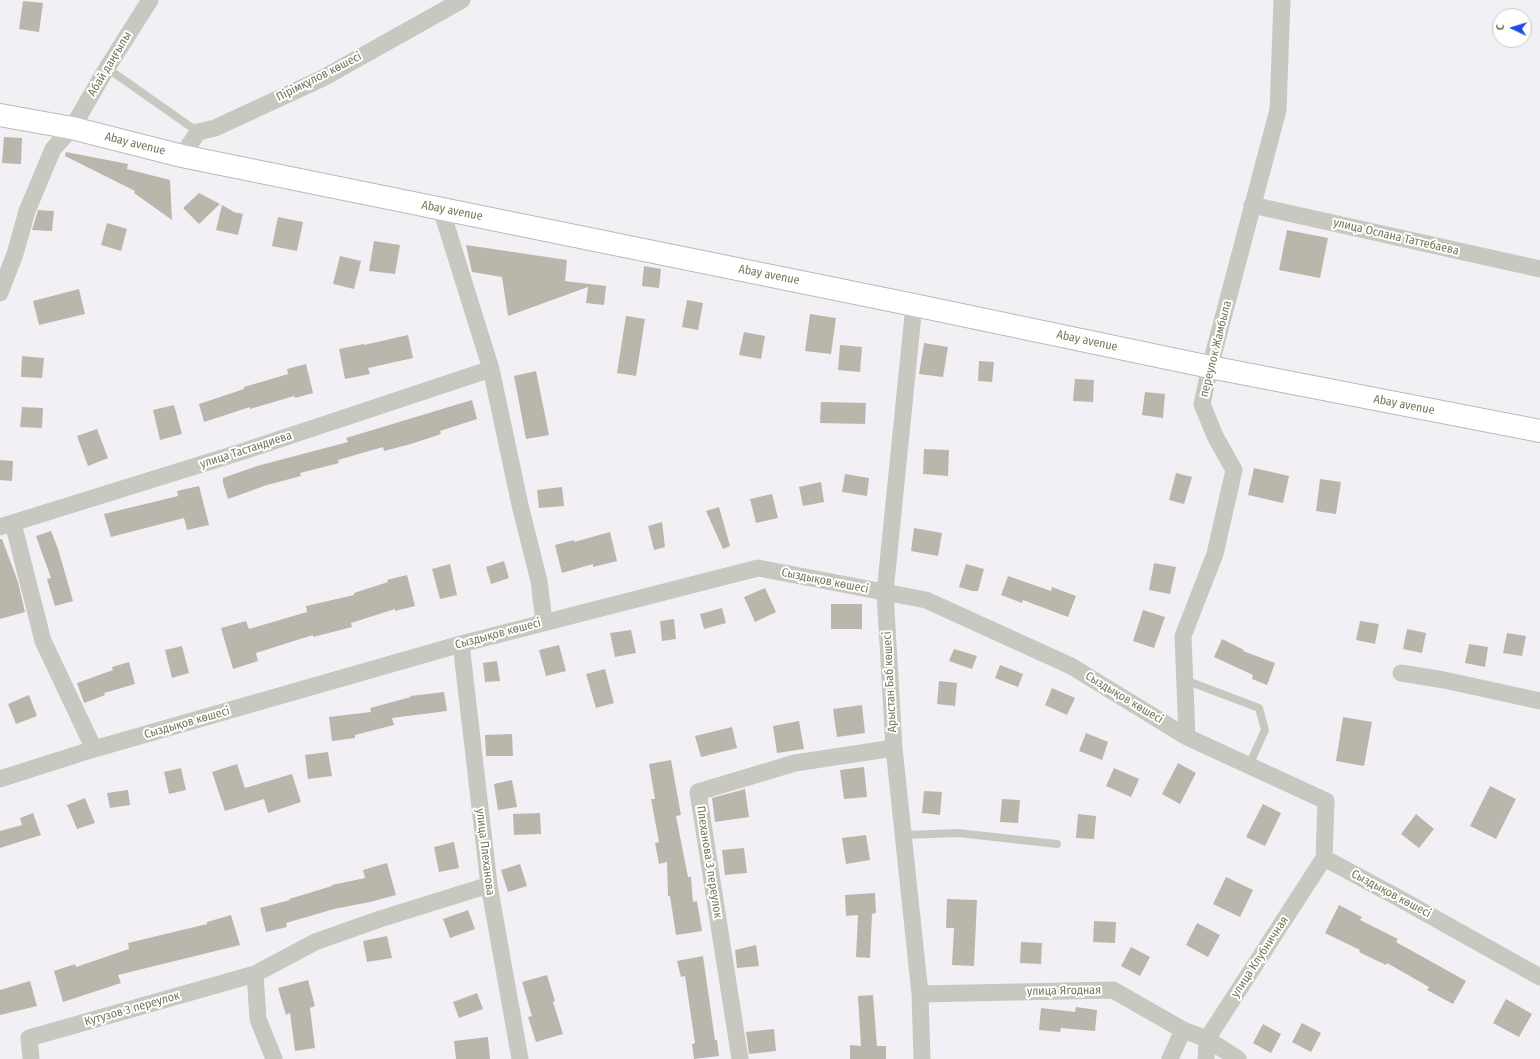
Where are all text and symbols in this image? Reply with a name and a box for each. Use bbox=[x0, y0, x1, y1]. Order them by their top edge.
north arrow bbox=[1492, 8, 1532, 48]
text: С bbox=[1494, 24, 1507, 31]
street label: Абай даңғылы bbox=[85, 29, 135, 99]
street label: Пірімқұлов көшесі bbox=[274, 49, 364, 105]
street label: Abay avenue bbox=[103, 130, 167, 158]
street label: Abay avenue bbox=[420, 198, 484, 224]
street label: улица Ослана Таттебаева bbox=[1332, 216, 1460, 258]
street label: Abay avenue bbox=[737, 262, 801, 288]
street label: переулок Жамбыла bbox=[1197, 299, 1235, 399]
street label: Abay avenue bbox=[1055, 328, 1119, 354]
street label: Abay avenue bbox=[1372, 392, 1436, 418]
street label: улица Тастандиева bbox=[198, 428, 294, 472]
street label: Сыздықов көшесі bbox=[780, 566, 870, 596]
street label: Сыздықов көшесі bbox=[453, 616, 543, 652]
street label: Арыстан Баб көшесі bbox=[880, 631, 900, 733]
street label: Сыздықов көшесі bbox=[1082, 669, 1166, 727]
street label: Сыздықов көшесі bbox=[143, 704, 231, 742]
street label: Плеханова 3 переулок bbox=[693, 805, 725, 919]
street label: улица Плеханова bbox=[473, 808, 497, 896]
street label: Сыздықов көшесі bbox=[1349, 867, 1433, 921]
street label: улица Клубничная bbox=[1228, 914, 1292, 1000]
street label: улица Ягодная bbox=[1027, 983, 1101, 999]
street label: Кутузов 3 переулок bbox=[83, 989, 181, 1029]

